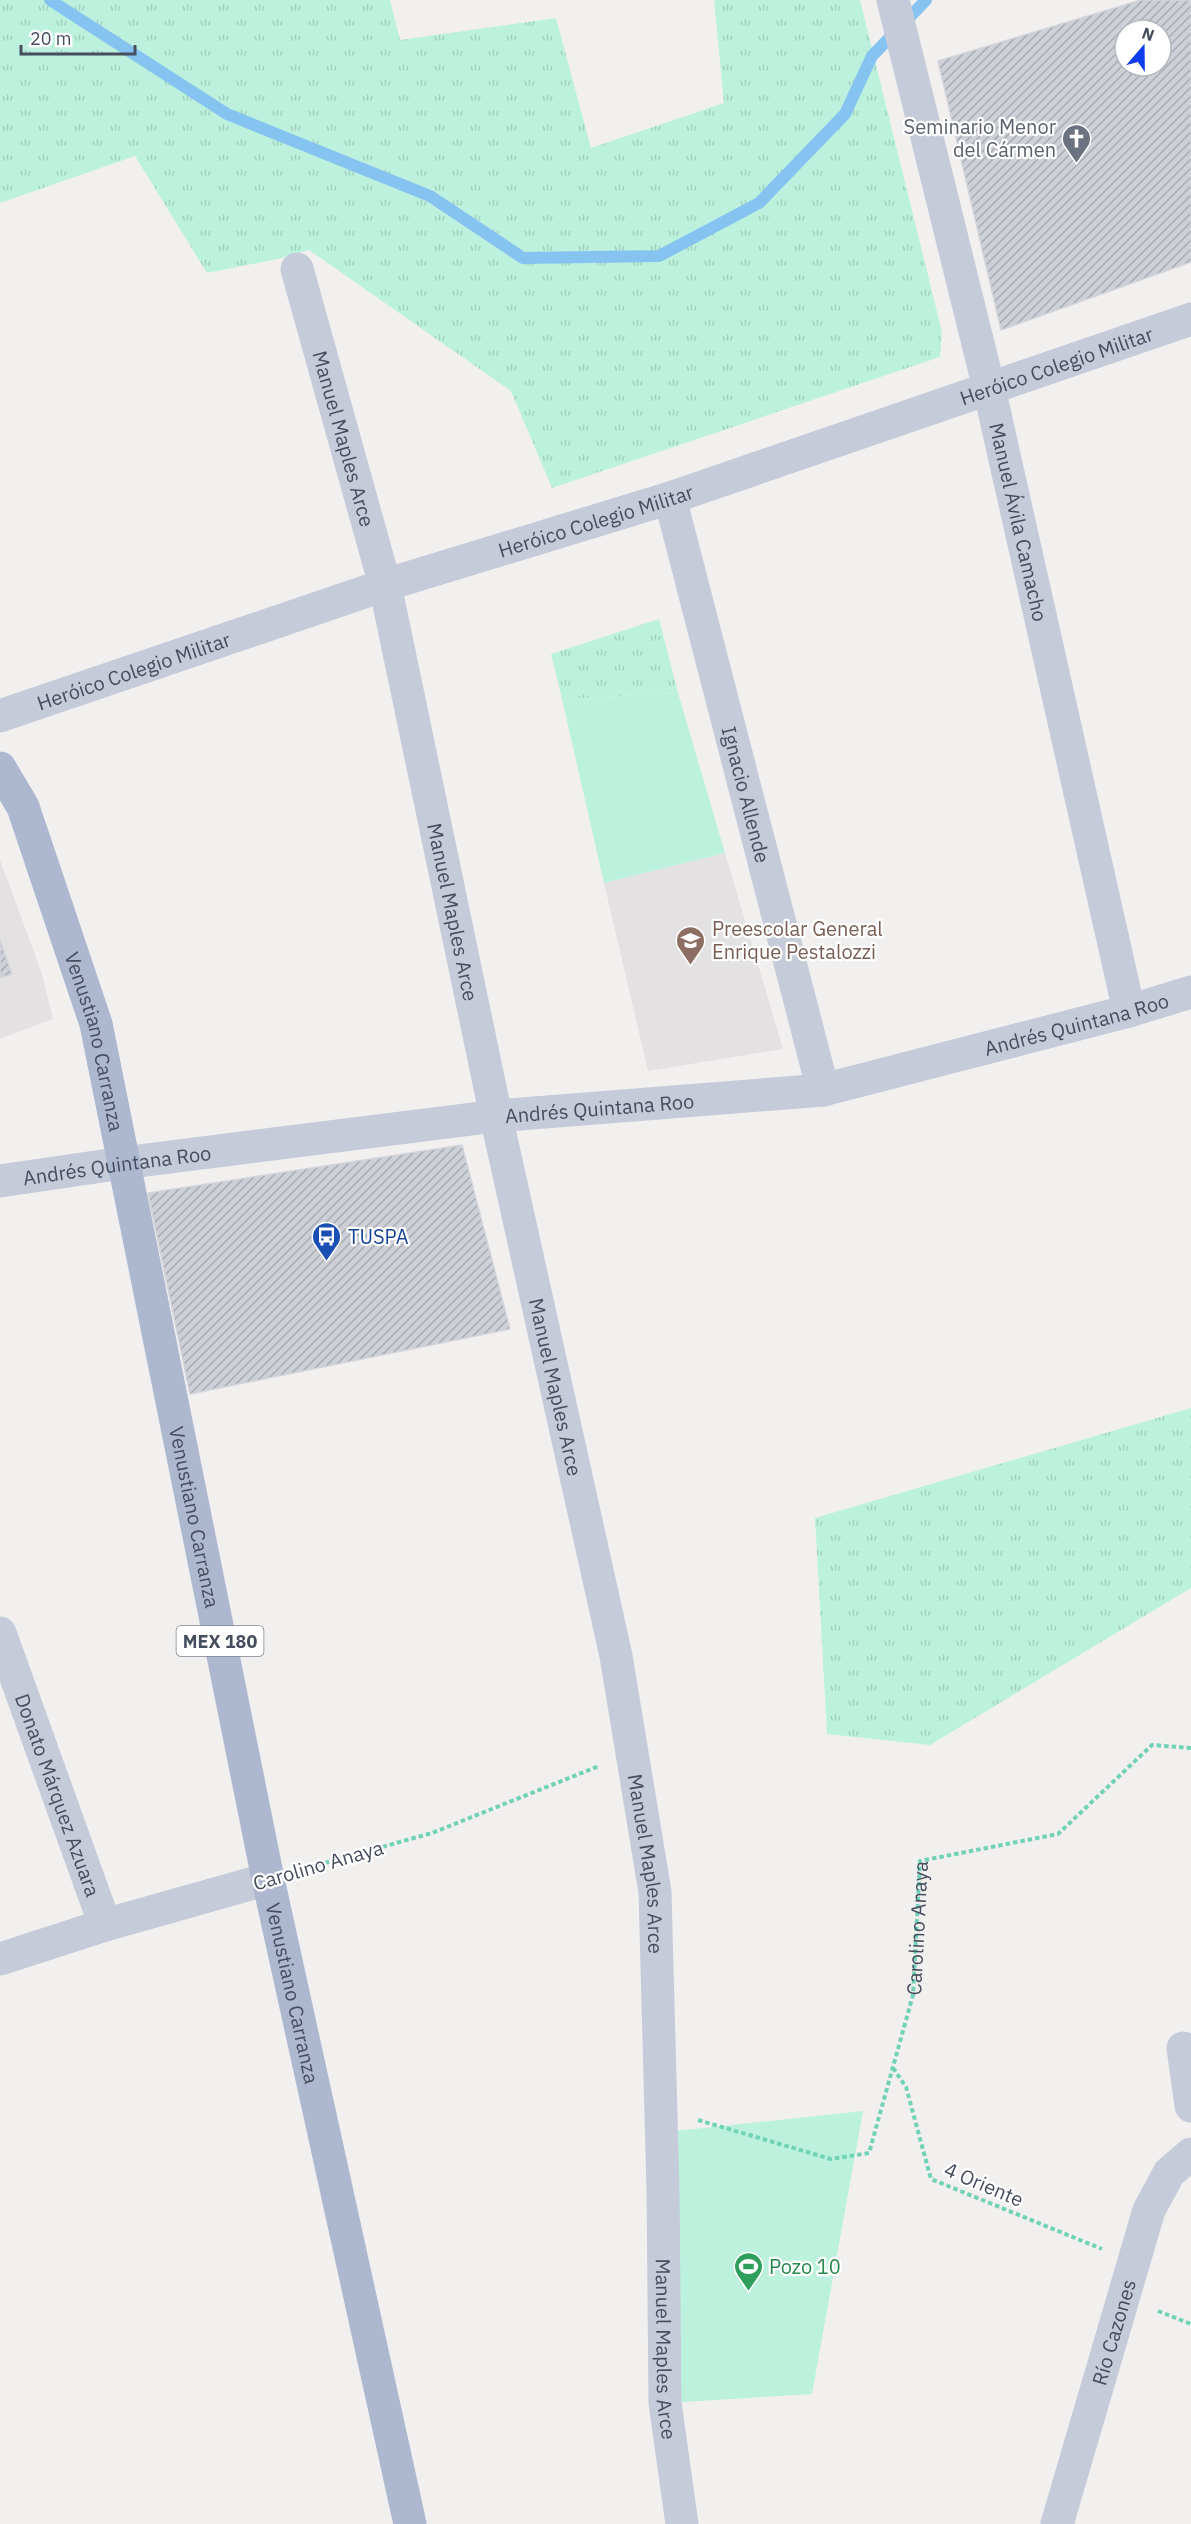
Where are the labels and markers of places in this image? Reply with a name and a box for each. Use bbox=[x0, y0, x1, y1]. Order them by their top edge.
place label: Seminario Menor del Cármen bbox=[904, 113, 1056, 163]
church icon: Seminario Menor del Cármen bbox=[1061, 122, 1093, 164]
place label: Preescolar General Enrique Pestalozzi bbox=[712, 915, 883, 965]
school or university icon: Preescolar General Enrique Pestalozzi bbox=[675, 924, 707, 966]
bus stop icon: TUSPA bbox=[311, 1220, 343, 1262]
place label: TUSPA bbox=[348, 1223, 409, 1250]
sports icon: Pozo 10 bbox=[732, 2250, 764, 2292]
place label: Pozo 10 bbox=[769, 2253, 841, 2280]

